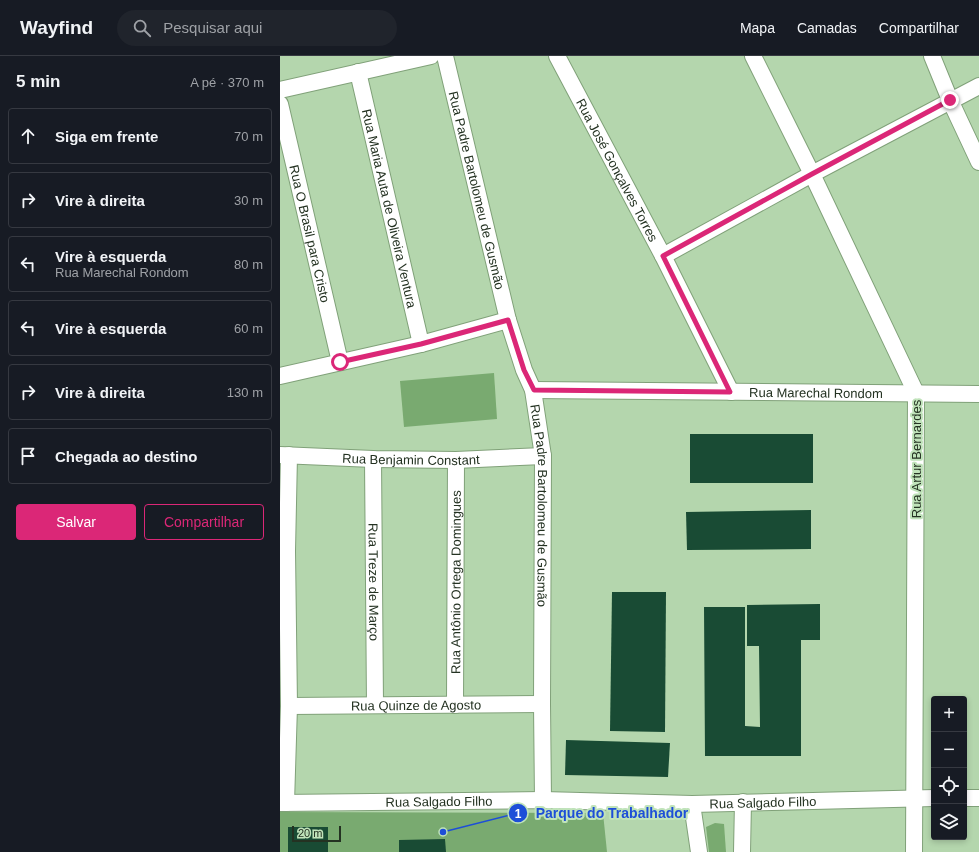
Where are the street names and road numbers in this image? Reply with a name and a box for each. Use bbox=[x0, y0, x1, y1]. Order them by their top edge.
street label: Rua Padre Bartolomeu de Gusmão bbox=[446, 90, 508, 291]
street label: Rua José Gonçalves Torres bbox=[573, 96, 662, 244]
street label: Rua Maria Auta de Oliveira Ventura bbox=[359, 107, 420, 310]
street label: Rua O Brasil para Cristo bbox=[287, 163, 333, 304]
street label: Rua Marechal Rondom bbox=[749, 384, 883, 401]
street label: Rua Artur Bernardes bbox=[909, 399, 924, 518]
street label: Rua Padre Bartolomeu de Gusmão bbox=[528, 403, 551, 607]
street label: Rua Benjamin Constant bbox=[342, 450, 480, 468]
street label: Rua Antônio Ortega Domingues bbox=[448, 490, 463, 674]
street label: Rua Treze de Março bbox=[366, 523, 382, 641]
street label: Rua Quinze de Agosto bbox=[351, 697, 481, 713]
street label: Rua Salgado Filho bbox=[385, 793, 493, 809]
street label: Rua Salgado Filho bbox=[709, 793, 817, 811]

